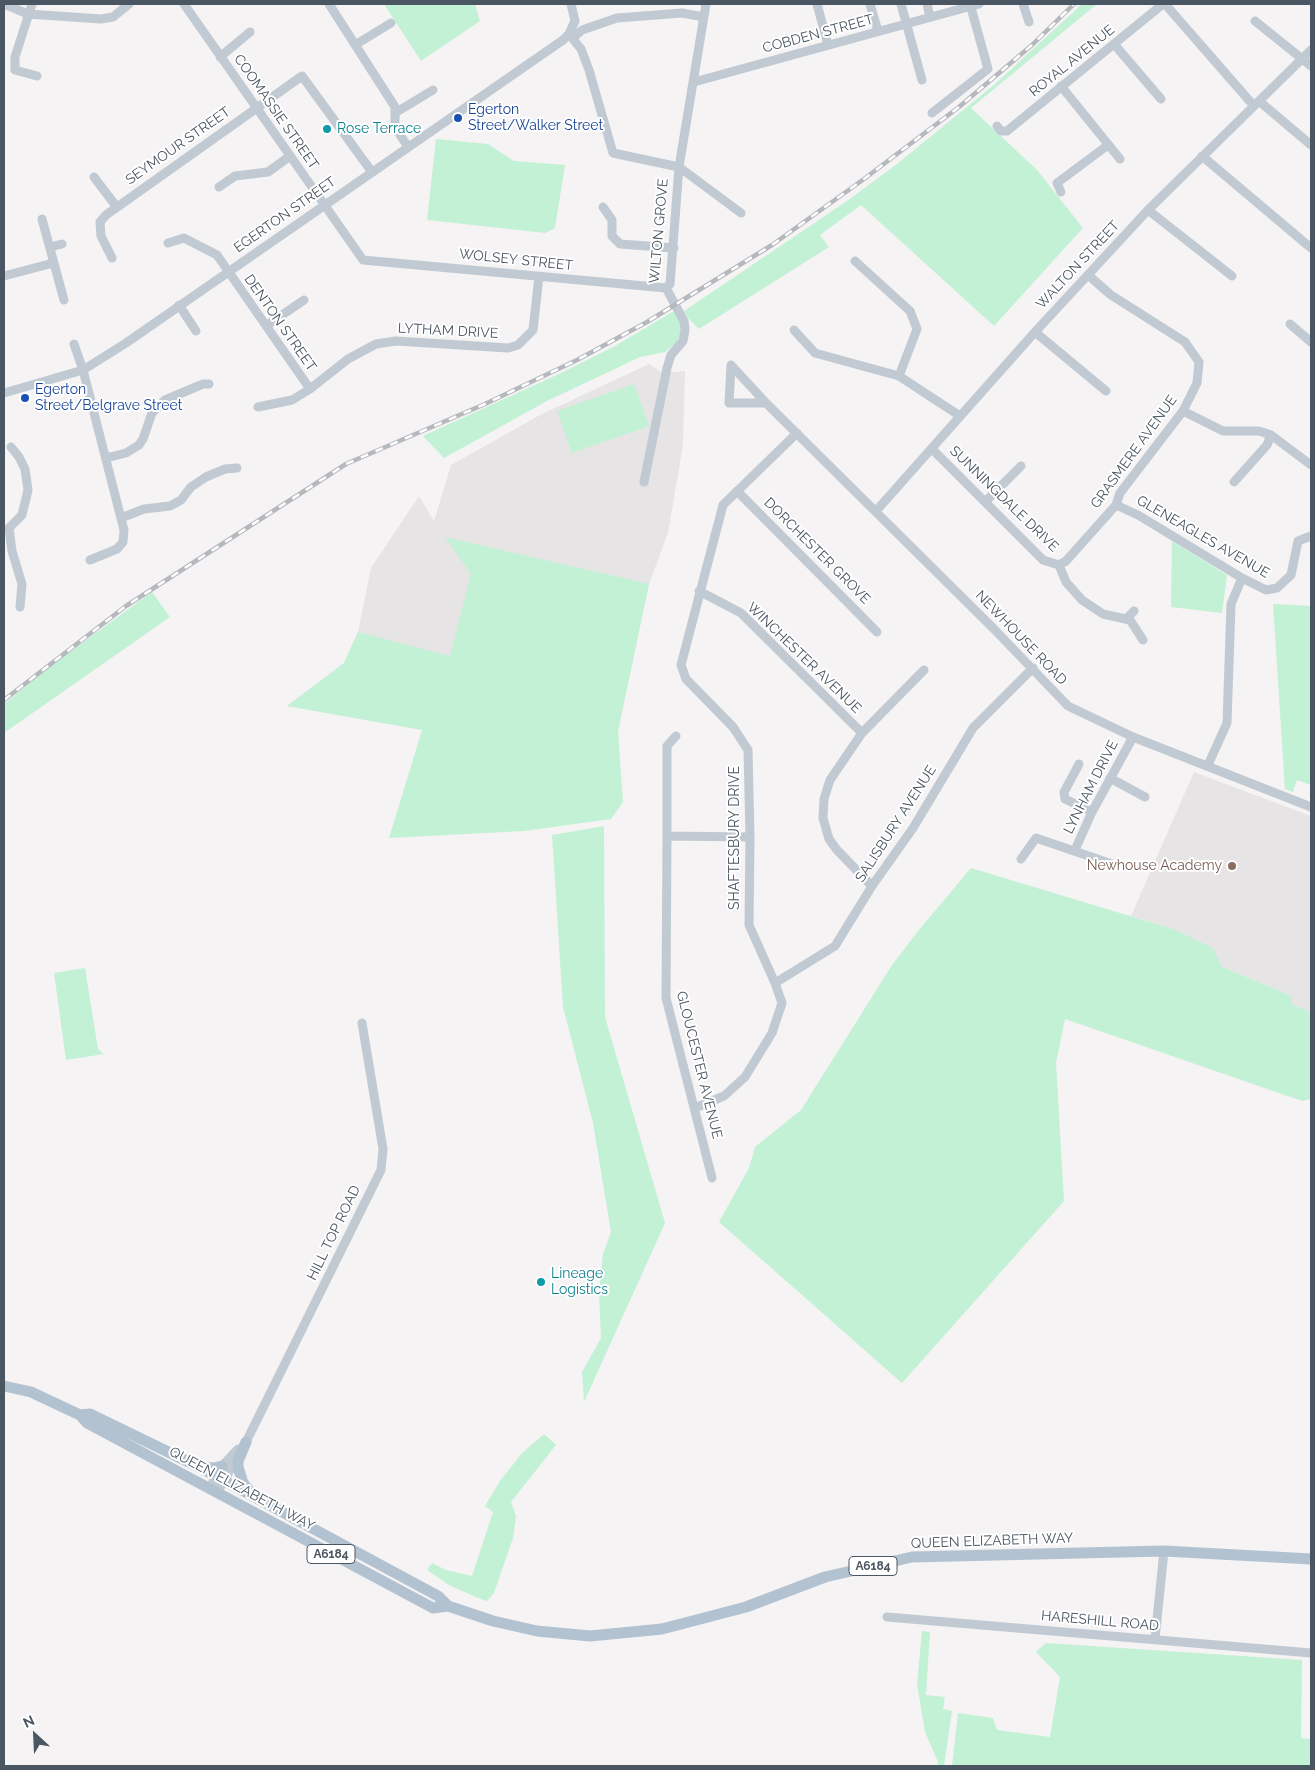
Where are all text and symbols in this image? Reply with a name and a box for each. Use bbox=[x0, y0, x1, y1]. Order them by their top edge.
street label: COBDEN STREET bbox=[761, 11, 875, 57]
street label: ROYAL AVENUE bbox=[1026, 22, 1118, 100]
street label: COOMASSIE STREET bbox=[230, 51, 322, 173]
place label: Egerton Street/Walker Street bbox=[468, 102, 603, 134]
street label: SEYMOUR STREET bbox=[122, 104, 234, 188]
marker: Egerton Street/Walker Street bbox=[452, 112, 464, 124]
place label: Rose Terrace bbox=[337, 121, 421, 137]
marker: Rose Terrace bbox=[321, 123, 333, 135]
street label: EGERTON STREET bbox=[231, 173, 339, 257]
street label: WILTON GROVE bbox=[646, 178, 672, 284]
street label: WALTON STREET bbox=[1033, 217, 1123, 313]
street label: WOLSEY STREET bbox=[458, 246, 574, 274]
street label: DENTON STREET bbox=[240, 271, 320, 375]
street label: LYTHAM DRIVE bbox=[397, 320, 499, 342]
place label: Egerton Street/Belgrave Street bbox=[35, 382, 182, 414]
marker: Egerton Street/Belgrave Street bbox=[19, 392, 31, 404]
street label: GRASMERE AVENUE bbox=[1087, 392, 1181, 512]
street label: SUNNINGDALE DRIVE bbox=[946, 443, 1062, 555]
street label: GLENEAGLES AVENUE bbox=[1134, 492, 1272, 582]
street label: DORCHESTER GROVE bbox=[760, 494, 874, 608]
street label: NEWHOUSE ROAD bbox=[972, 587, 1070, 689]
street label: WINCHESTER AVENUE bbox=[743, 599, 865, 717]
street label: LYNHAM DRIVE bbox=[1060, 737, 1122, 837]
street label: SALISBURY AVENUE bbox=[852, 762, 940, 886]
street label: SHAFTESBURY DRIVE bbox=[727, 766, 743, 910]
place label: Newhouse Academy bbox=[1087, 858, 1222, 874]
marker: Newhouse Academy bbox=[1226, 860, 1238, 872]
street label: GLOUCESTER AVENUE bbox=[672, 989, 726, 1141]
street label: HILL TOP ROAD bbox=[304, 1183, 364, 1283]
place label: Lineage Logistics bbox=[551, 1266, 608, 1298]
marker: Lineage Logistics bbox=[535, 1276, 547, 1288]
street label: QUEEN ELIZABETH WAY bbox=[166, 1443, 318, 1535]
street label: QUEEN ELIZABETH WAY bbox=[911, 1530, 1073, 1552]
road number: A6184 bbox=[307, 1545, 355, 1564]
road number: A6184 bbox=[849, 1556, 897, 1575]
street label: HARESHILL ROAD bbox=[1040, 1607, 1160, 1635]
north arrow bbox=[10, 1710, 60, 1760]
text: N bbox=[20, 1712, 37, 1731]

